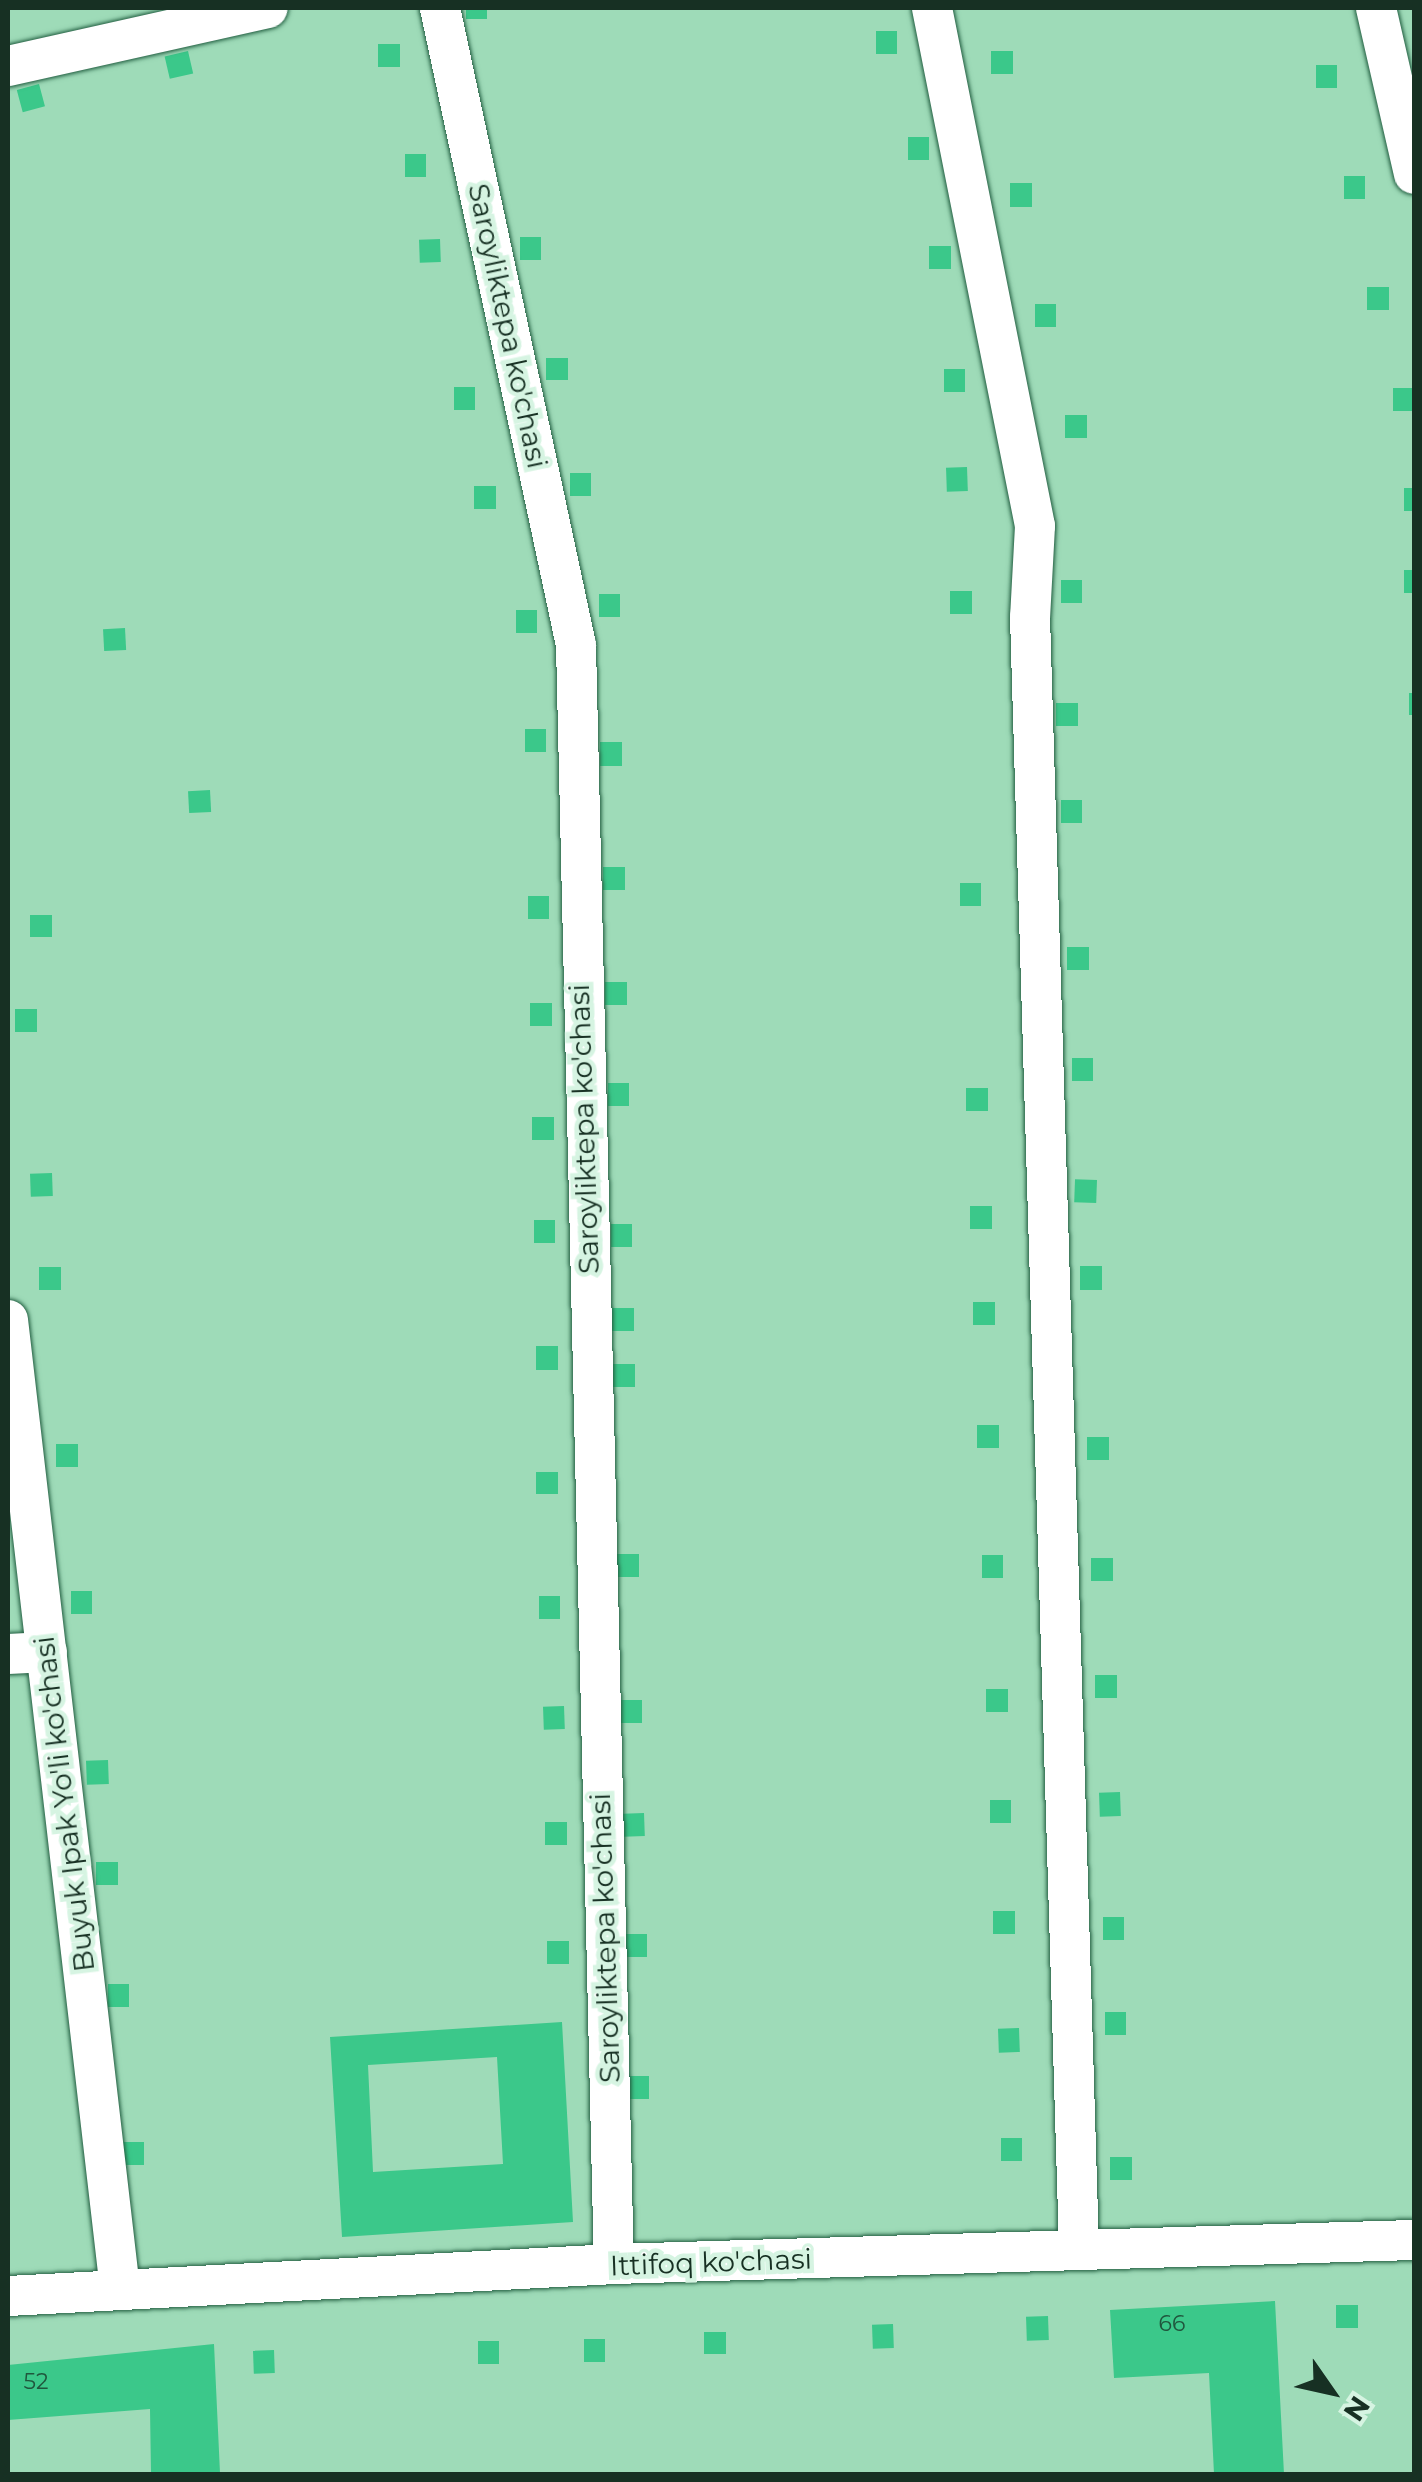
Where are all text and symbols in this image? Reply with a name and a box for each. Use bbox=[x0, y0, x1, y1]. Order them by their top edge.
street label: Saroyliktepa ko'chasi bbox=[461, 181, 555, 471]
street label: Saroyliktepa ko'chasi bbox=[562, 984, 606, 1274]
street label: Buyuk Ipak Yo'li ko'chasi bbox=[27, 1634, 101, 1974]
street label: Saroyliktepa ko'chasi bbox=[583, 1793, 627, 2083]
street label: Ittifoq ko'chasi bbox=[609, 2242, 813, 2282]
house number: 66 bbox=[1159, 2311, 1185, 2337]
north arrow bbox=[1282, 2342, 1382, 2442]
house number: 52 bbox=[24, 2369, 48, 2395]
text: N bbox=[1336, 2390, 1377, 2428]

